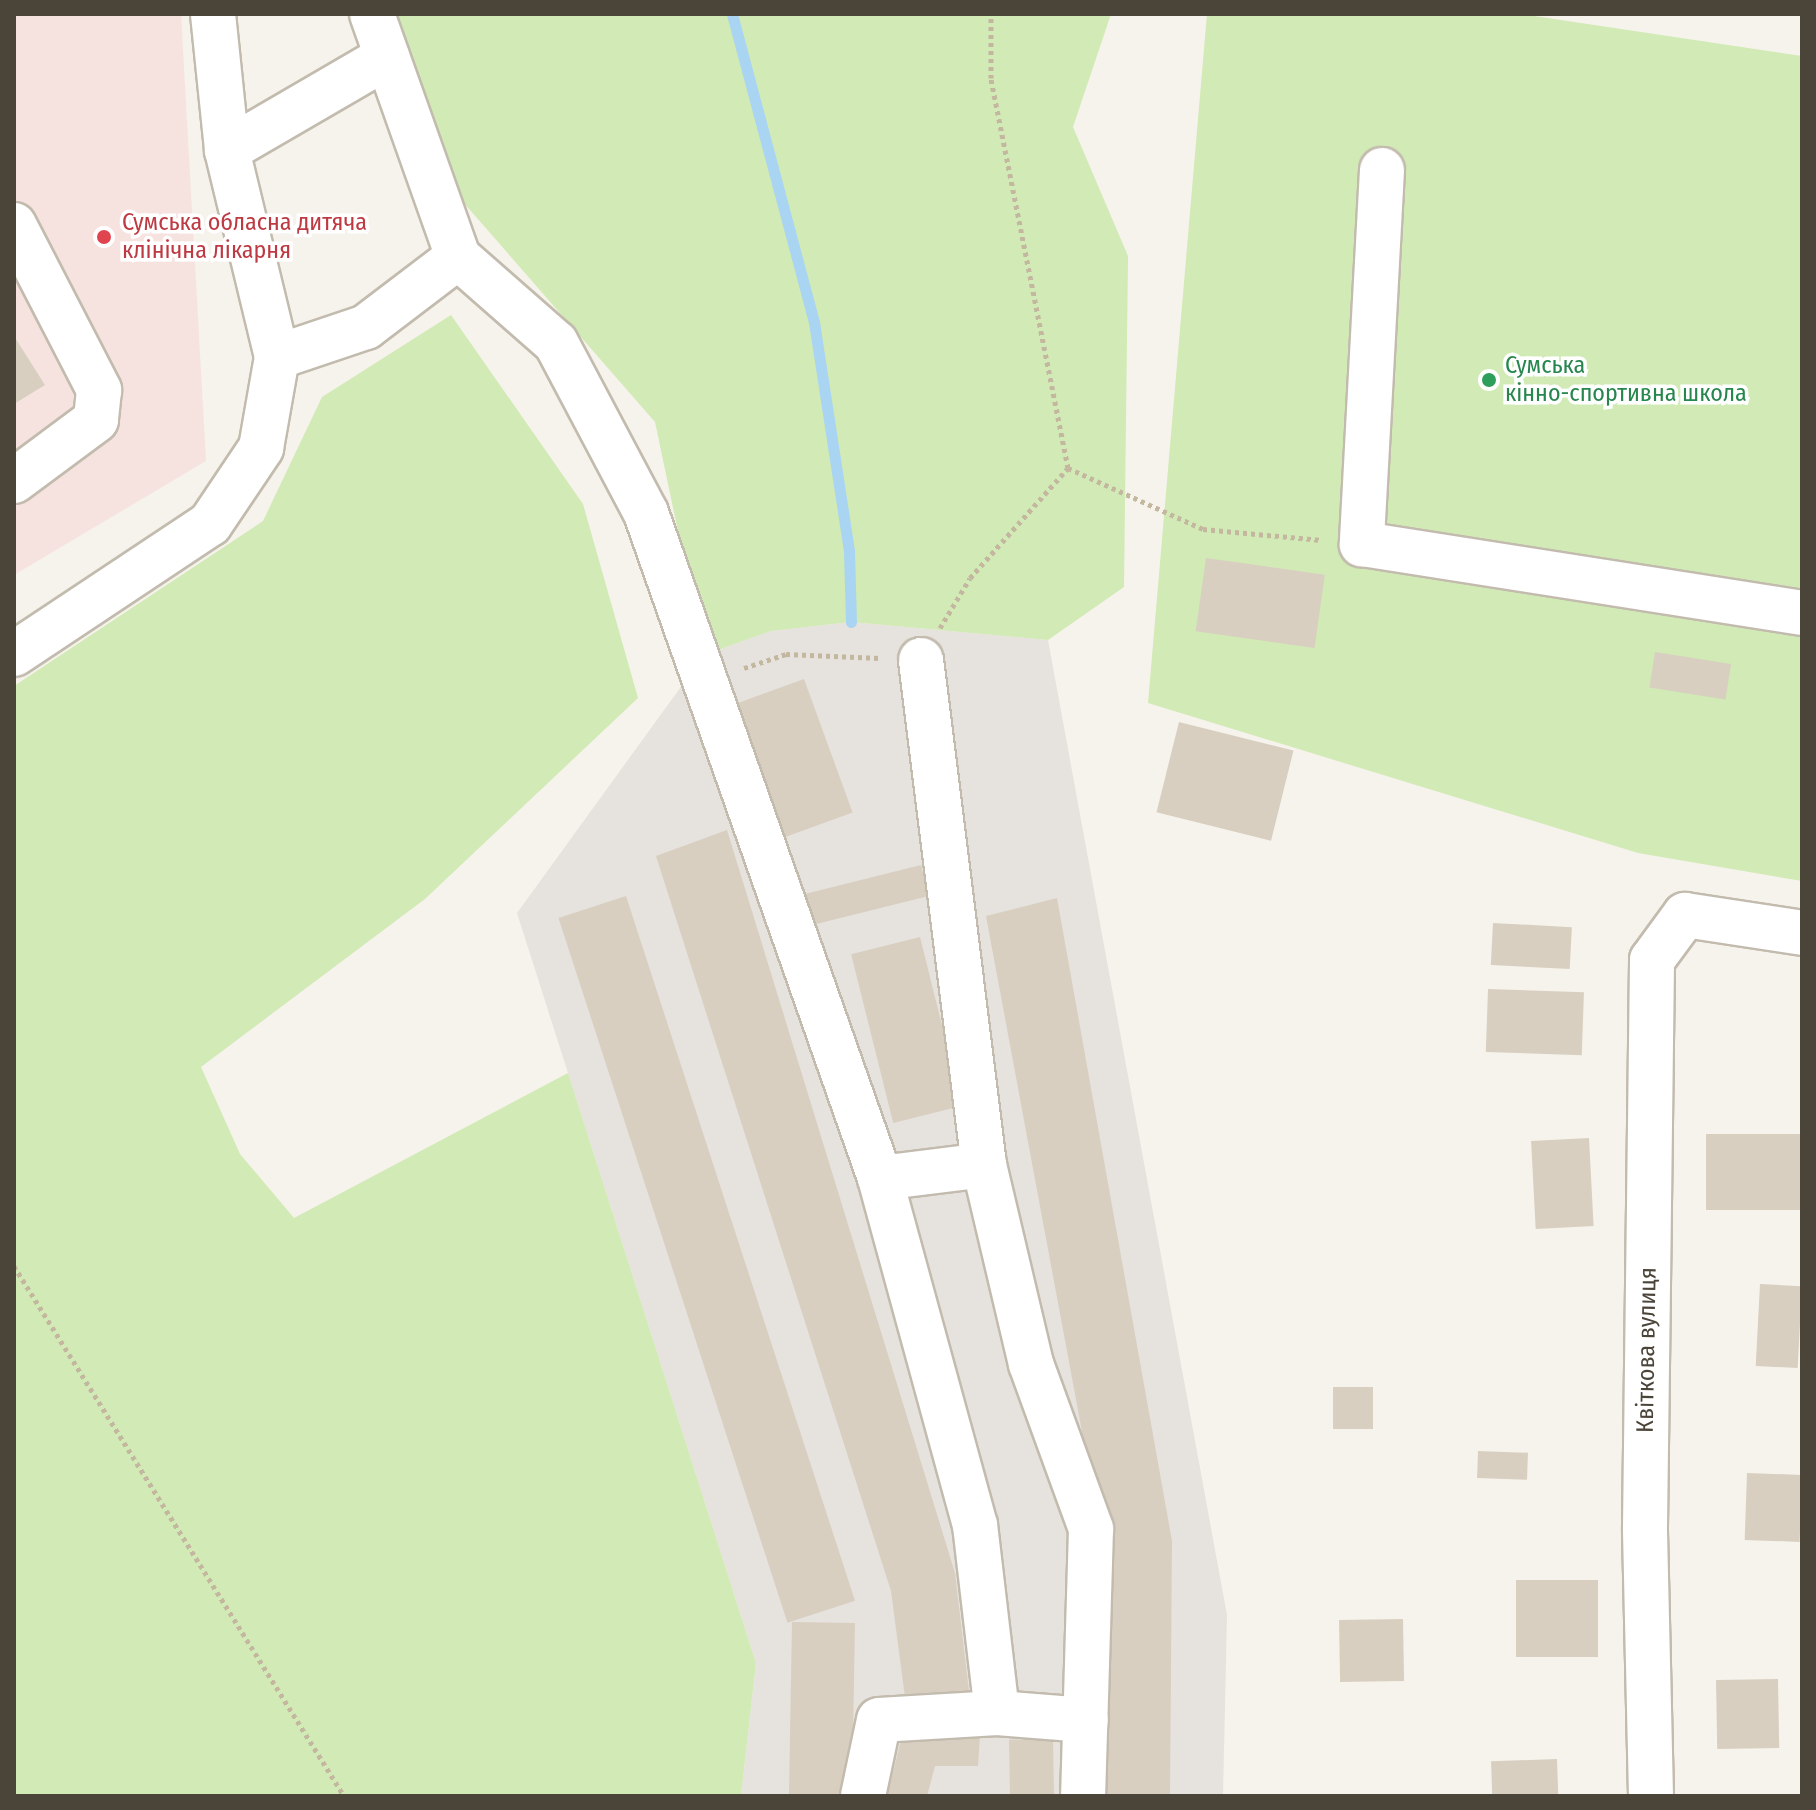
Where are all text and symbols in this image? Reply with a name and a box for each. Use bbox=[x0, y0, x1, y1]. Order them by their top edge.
place label: Сумська обласна дитяча клінічна лікарня bbox=[122, 209, 367, 265]
marker: Сумська обласна дитяча клінічна лікарня bbox=[93, 226, 115, 248]
place label: Сумська кінно-спортивна школа bbox=[1505, 352, 1747, 408]
marker: Сумська кінно-спортивна школа bbox=[1480, 371, 1498, 389]
street label: Квіткова вулиця bbox=[1631, 1267, 1663, 1433]

